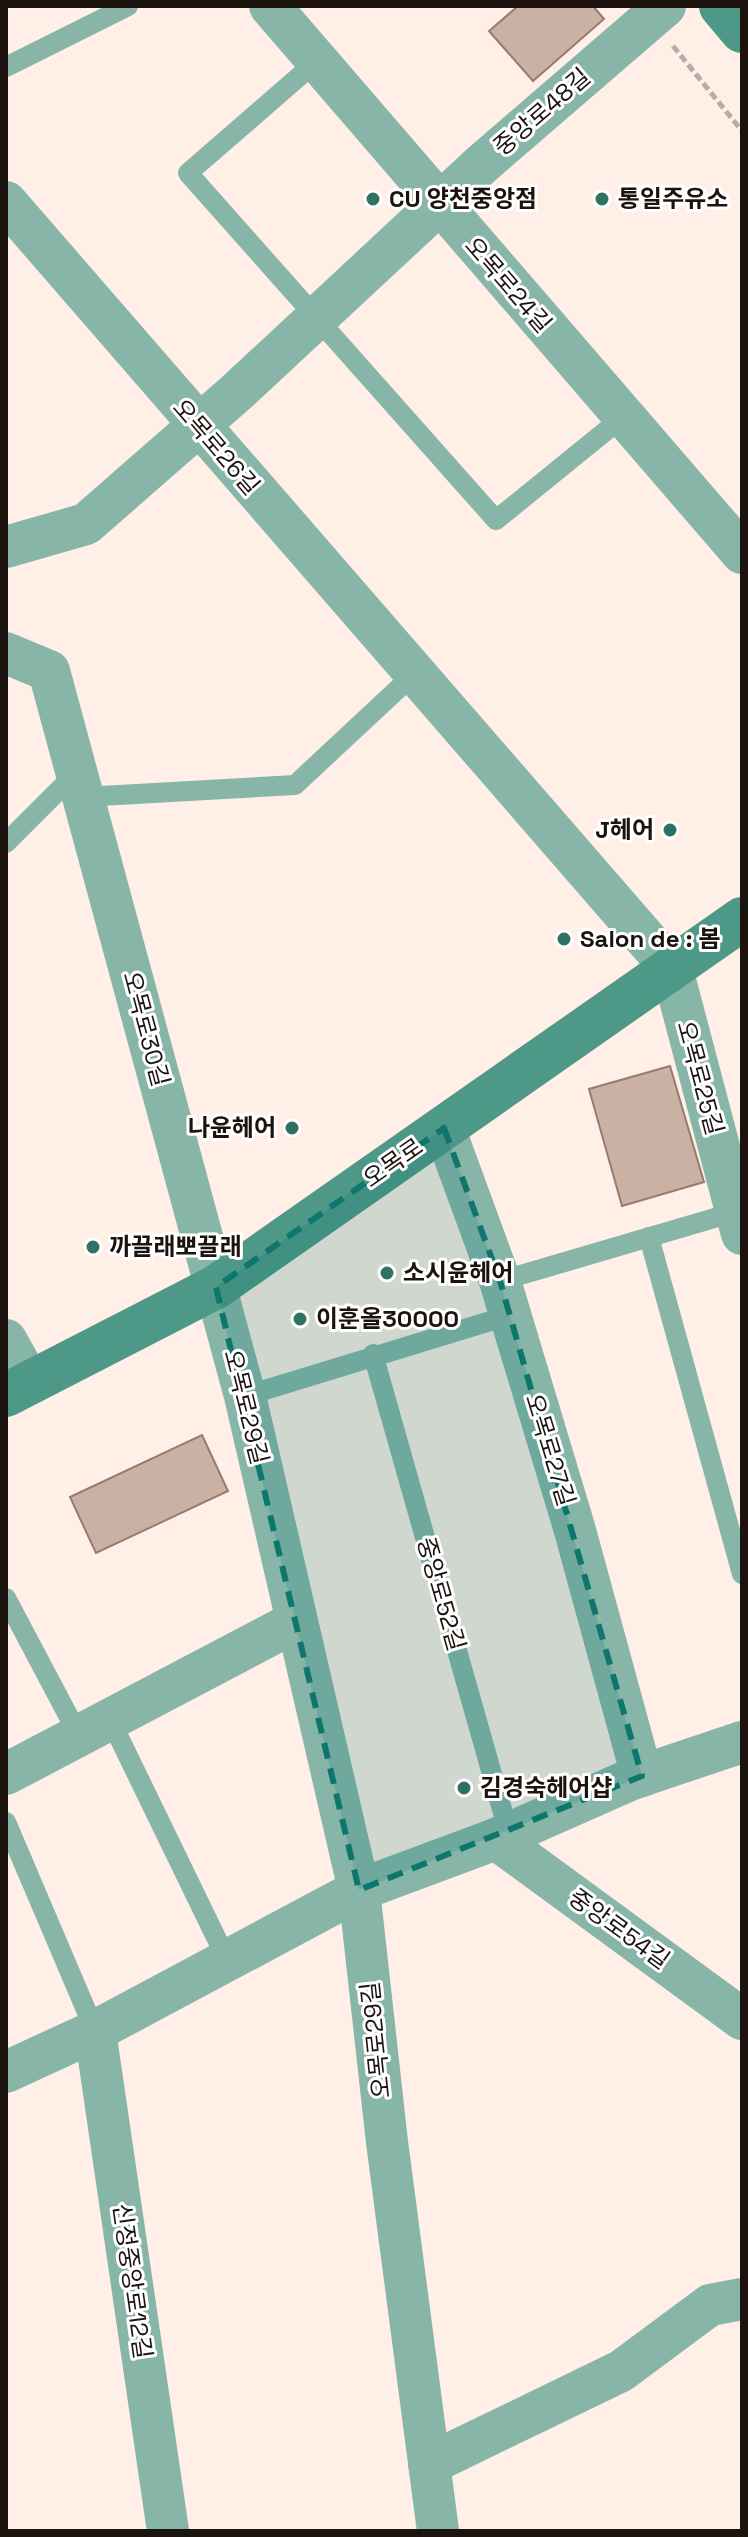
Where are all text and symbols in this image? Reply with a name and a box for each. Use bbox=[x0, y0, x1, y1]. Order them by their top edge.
street label: 중앙로48길 bbox=[487, 61, 596, 162]
place label: CU 양천중앙점 bbox=[389, 183, 537, 214]
place label: 통일주유소 bbox=[618, 183, 728, 214]
marker: CU 양천중앙점 bbox=[364, 190, 382, 208]
marker: 통일주유소 bbox=[593, 190, 611, 208]
street label: 오목로24길 bbox=[458, 230, 558, 339]
street label: 오목로26길 bbox=[166, 392, 267, 501]
place label: J헤어 bbox=[595, 814, 654, 845]
marker: J헤어 bbox=[661, 821, 679, 839]
place label: Salon de : 봄 bbox=[580, 923, 721, 954]
marker: Salon de : 봄 bbox=[555, 930, 573, 948]
street label: 오목로30길 bbox=[116, 968, 177, 1090]
street label: 오목로25길 bbox=[670, 1017, 731, 1138]
place label: 나윤헤어 bbox=[188, 1112, 276, 1143]
marker: 나윤헤어 bbox=[283, 1119, 301, 1137]
street label: 오목로 bbox=[357, 1131, 429, 1194]
place label: 까끌래뽀끌래 bbox=[109, 1231, 241, 1262]
marker: 까끌래뽀끌래 bbox=[84, 1238, 102, 1256]
place label: 소시윤헤어 bbox=[403, 1257, 513, 1288]
marker: 소시윤헤어 bbox=[378, 1264, 396, 1282]
place label: 이훈올30000 bbox=[316, 1303, 459, 1334]
marker: 이훈올30000 bbox=[291, 1310, 309, 1328]
street label: 오목로29길 bbox=[217, 1346, 276, 1468]
street label: 오목로27길 bbox=[519, 1390, 582, 1510]
street label: 중앙로52길 bbox=[410, 1533, 473, 1654]
place label: 김경숙헤어샵 bbox=[480, 1772, 612, 1803]
marker: 김경숙헤어샵 bbox=[455, 1779, 473, 1797]
street label: 중앙로54길 bbox=[563, 1881, 676, 1976]
street label: 오목로29길 bbox=[354, 1980, 397, 2100]
street label: 신정중앙로12길 bbox=[106, 2201, 159, 2361]

